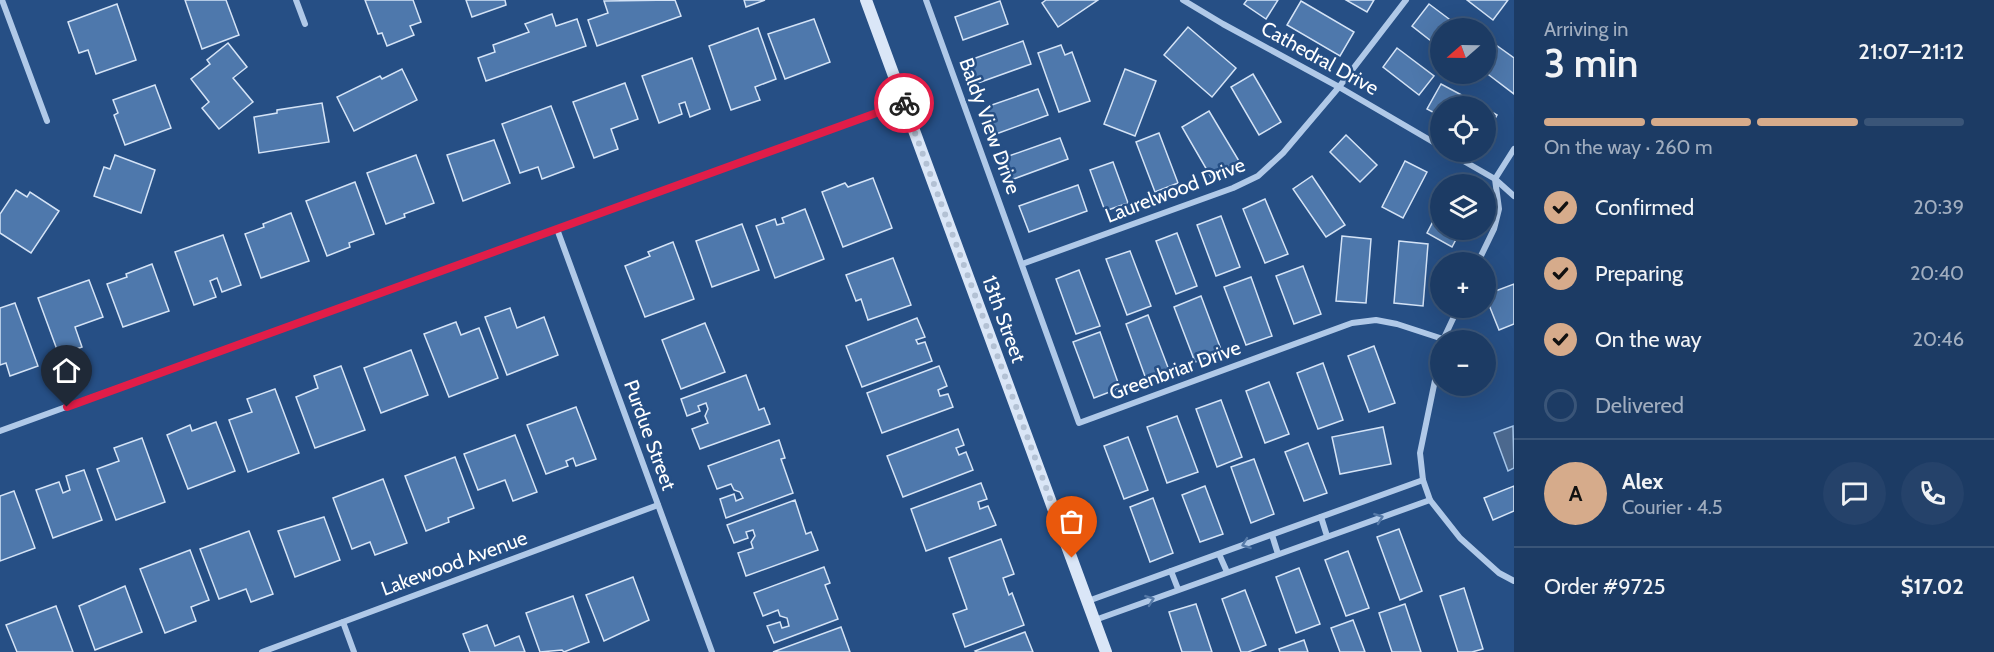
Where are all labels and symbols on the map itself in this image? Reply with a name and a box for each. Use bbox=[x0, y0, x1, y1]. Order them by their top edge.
street label: Cathedral Drive bbox=[1257, 16, 1383, 100]
north arrow bbox=[1430, 18, 1496, 84]
street label: Baldy View Drive bbox=[954, 55, 1026, 197]
courier bbox=[874, 73, 934, 133]
street label: Laurelwood Drive bbox=[1102, 152, 1248, 228]
street label: 13th Street bbox=[977, 272, 1031, 366]
street label: Greenbriar Drive bbox=[1106, 335, 1244, 405]
pin bbox=[41, 345, 92, 407]
street label: Purdue Street bbox=[619, 377, 681, 494]
pin bbox=[1046, 496, 1097, 558]
one-way arrow bbox=[1373, 512, 1384, 525]
street label: Lakewood Avenue bbox=[378, 525, 530, 601]
one-way arrow bbox=[1241, 537, 1252, 549]
one-way arrow bbox=[1144, 594, 1154, 607]

